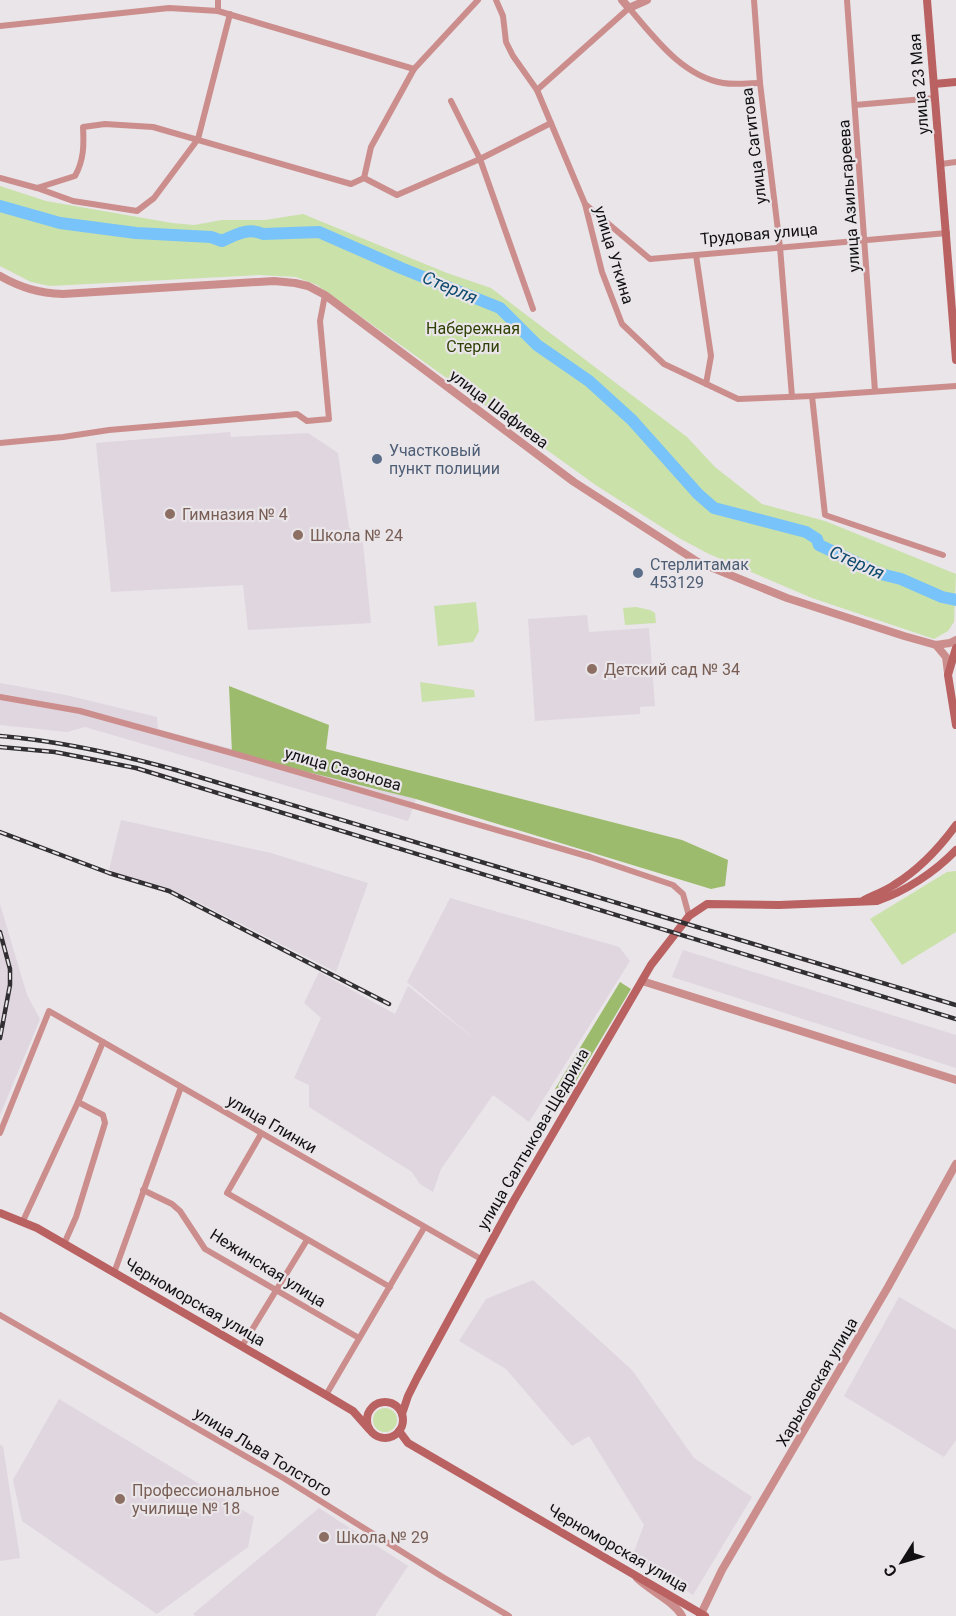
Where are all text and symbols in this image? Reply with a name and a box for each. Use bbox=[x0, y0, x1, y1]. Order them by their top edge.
street label: улица 23 Мая bbox=[905, 33, 933, 135]
street label: улица Сагитова bbox=[737, 87, 771, 205]
street label: улица Азильгареева bbox=[834, 119, 864, 273]
street label: улица Уткина bbox=[590, 204, 638, 306]
street label: Трудовая улица bbox=[699, 219, 819, 249]
water label: Стерля bbox=[419, 266, 481, 308]
park label: Набережная Стерли bbox=[426, 319, 520, 356]
street label: улица Шафиева bbox=[446, 366, 552, 452]
place label: Участковый пункт полиции bbox=[389, 441, 500, 478]
marker: Участковый пункт полиции bbox=[370, 452, 384, 466]
place label: Гимназия № 4 bbox=[182, 505, 288, 524]
marker: Гимназия № 4 bbox=[163, 507, 177, 521]
place label: Школа № 24 bbox=[310, 526, 403, 545]
marker: Школа № 24 bbox=[291, 528, 305, 542]
water label: Стерля bbox=[826, 541, 888, 583]
place label: Стерлитамак 453129 bbox=[650, 555, 749, 592]
marker: Стерлитамак 453129 bbox=[631, 566, 645, 580]
place label: Детский сад № 34 bbox=[604, 660, 740, 679]
marker: Детский сад № 34 bbox=[585, 662, 599, 676]
street label: улица Сазонова bbox=[282, 743, 404, 795]
street label: улица Салтыкова-Щедрина bbox=[473, 1045, 593, 1233]
street label: улица Глинки bbox=[224, 1091, 320, 1157]
street label: Нежинская улица bbox=[207, 1225, 329, 1311]
street label: Черноморская улица bbox=[121, 1254, 269, 1350]
street label: Харьковская улица bbox=[772, 1314, 862, 1450]
street label: улица Льва Толстого bbox=[191, 1403, 335, 1501]
place label: Профессиональное училище № 18 bbox=[132, 1481, 279, 1518]
marker: Профессиональное училище № 18 bbox=[113, 1492, 127, 1506]
street label: Черноморская улица bbox=[544, 1500, 692, 1596]
place label: Школа № 29 bbox=[336, 1528, 429, 1547]
marker: Школа № 29 bbox=[317, 1530, 331, 1544]
north arrow bbox=[872, 1532, 932, 1592]
text: С bbox=[880, 1561, 901, 1581]

